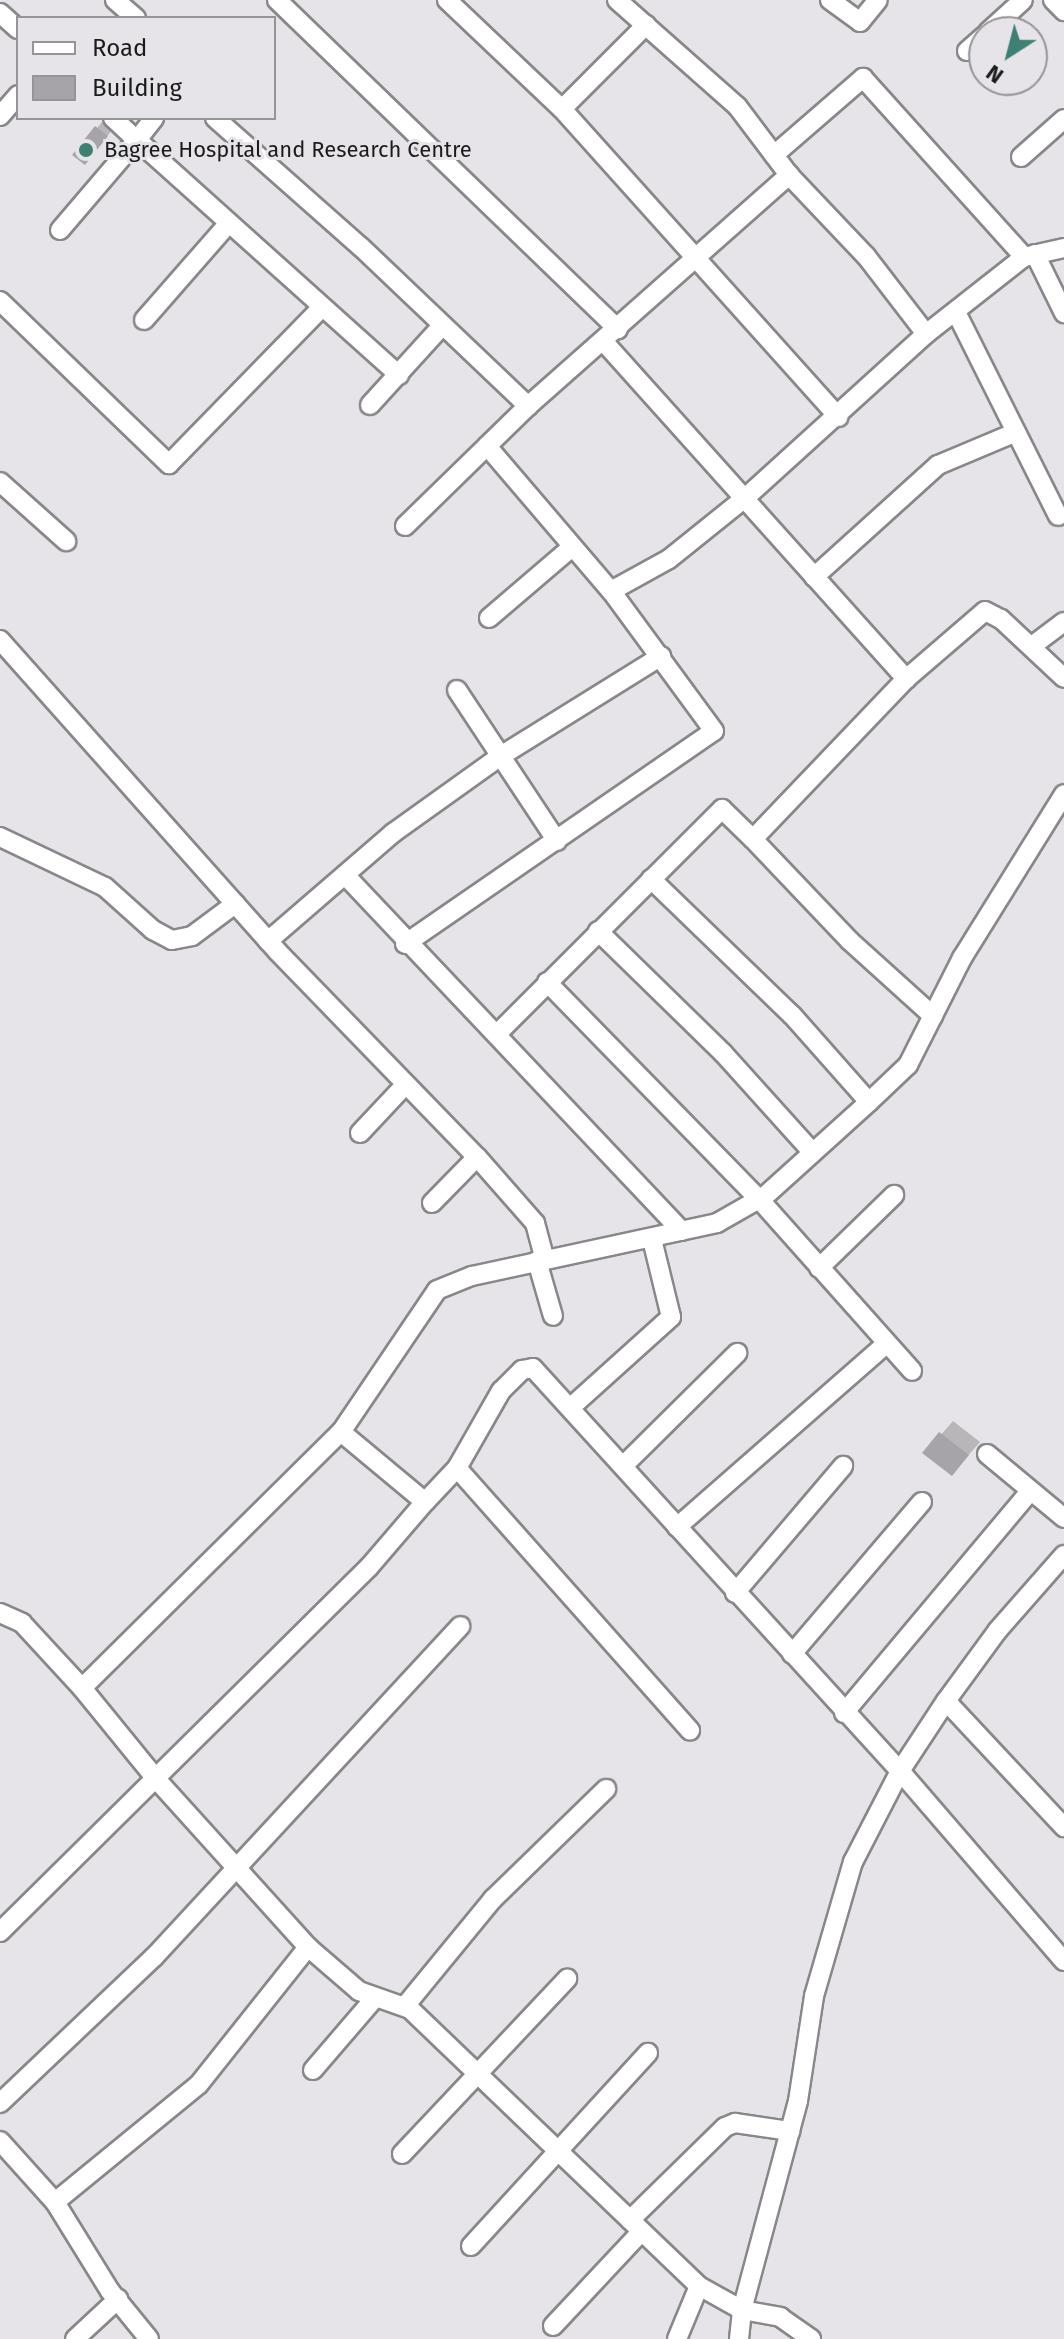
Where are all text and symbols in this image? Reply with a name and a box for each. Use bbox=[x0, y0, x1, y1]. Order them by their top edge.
legend bbox=[16, 16, 276, 120]
north arrow bbox=[968, 16, 1048, 96]
text: Road bbox=[92, 34, 147, 62]
text: N bbox=[981, 59, 1009, 89]
text: Building bbox=[92, 74, 182, 102]
place label: Bagree Hospital and Research Centre bbox=[104, 137, 472, 163]
marker: Bagree Hospital and Research Centre bbox=[75, 139, 97, 161]

